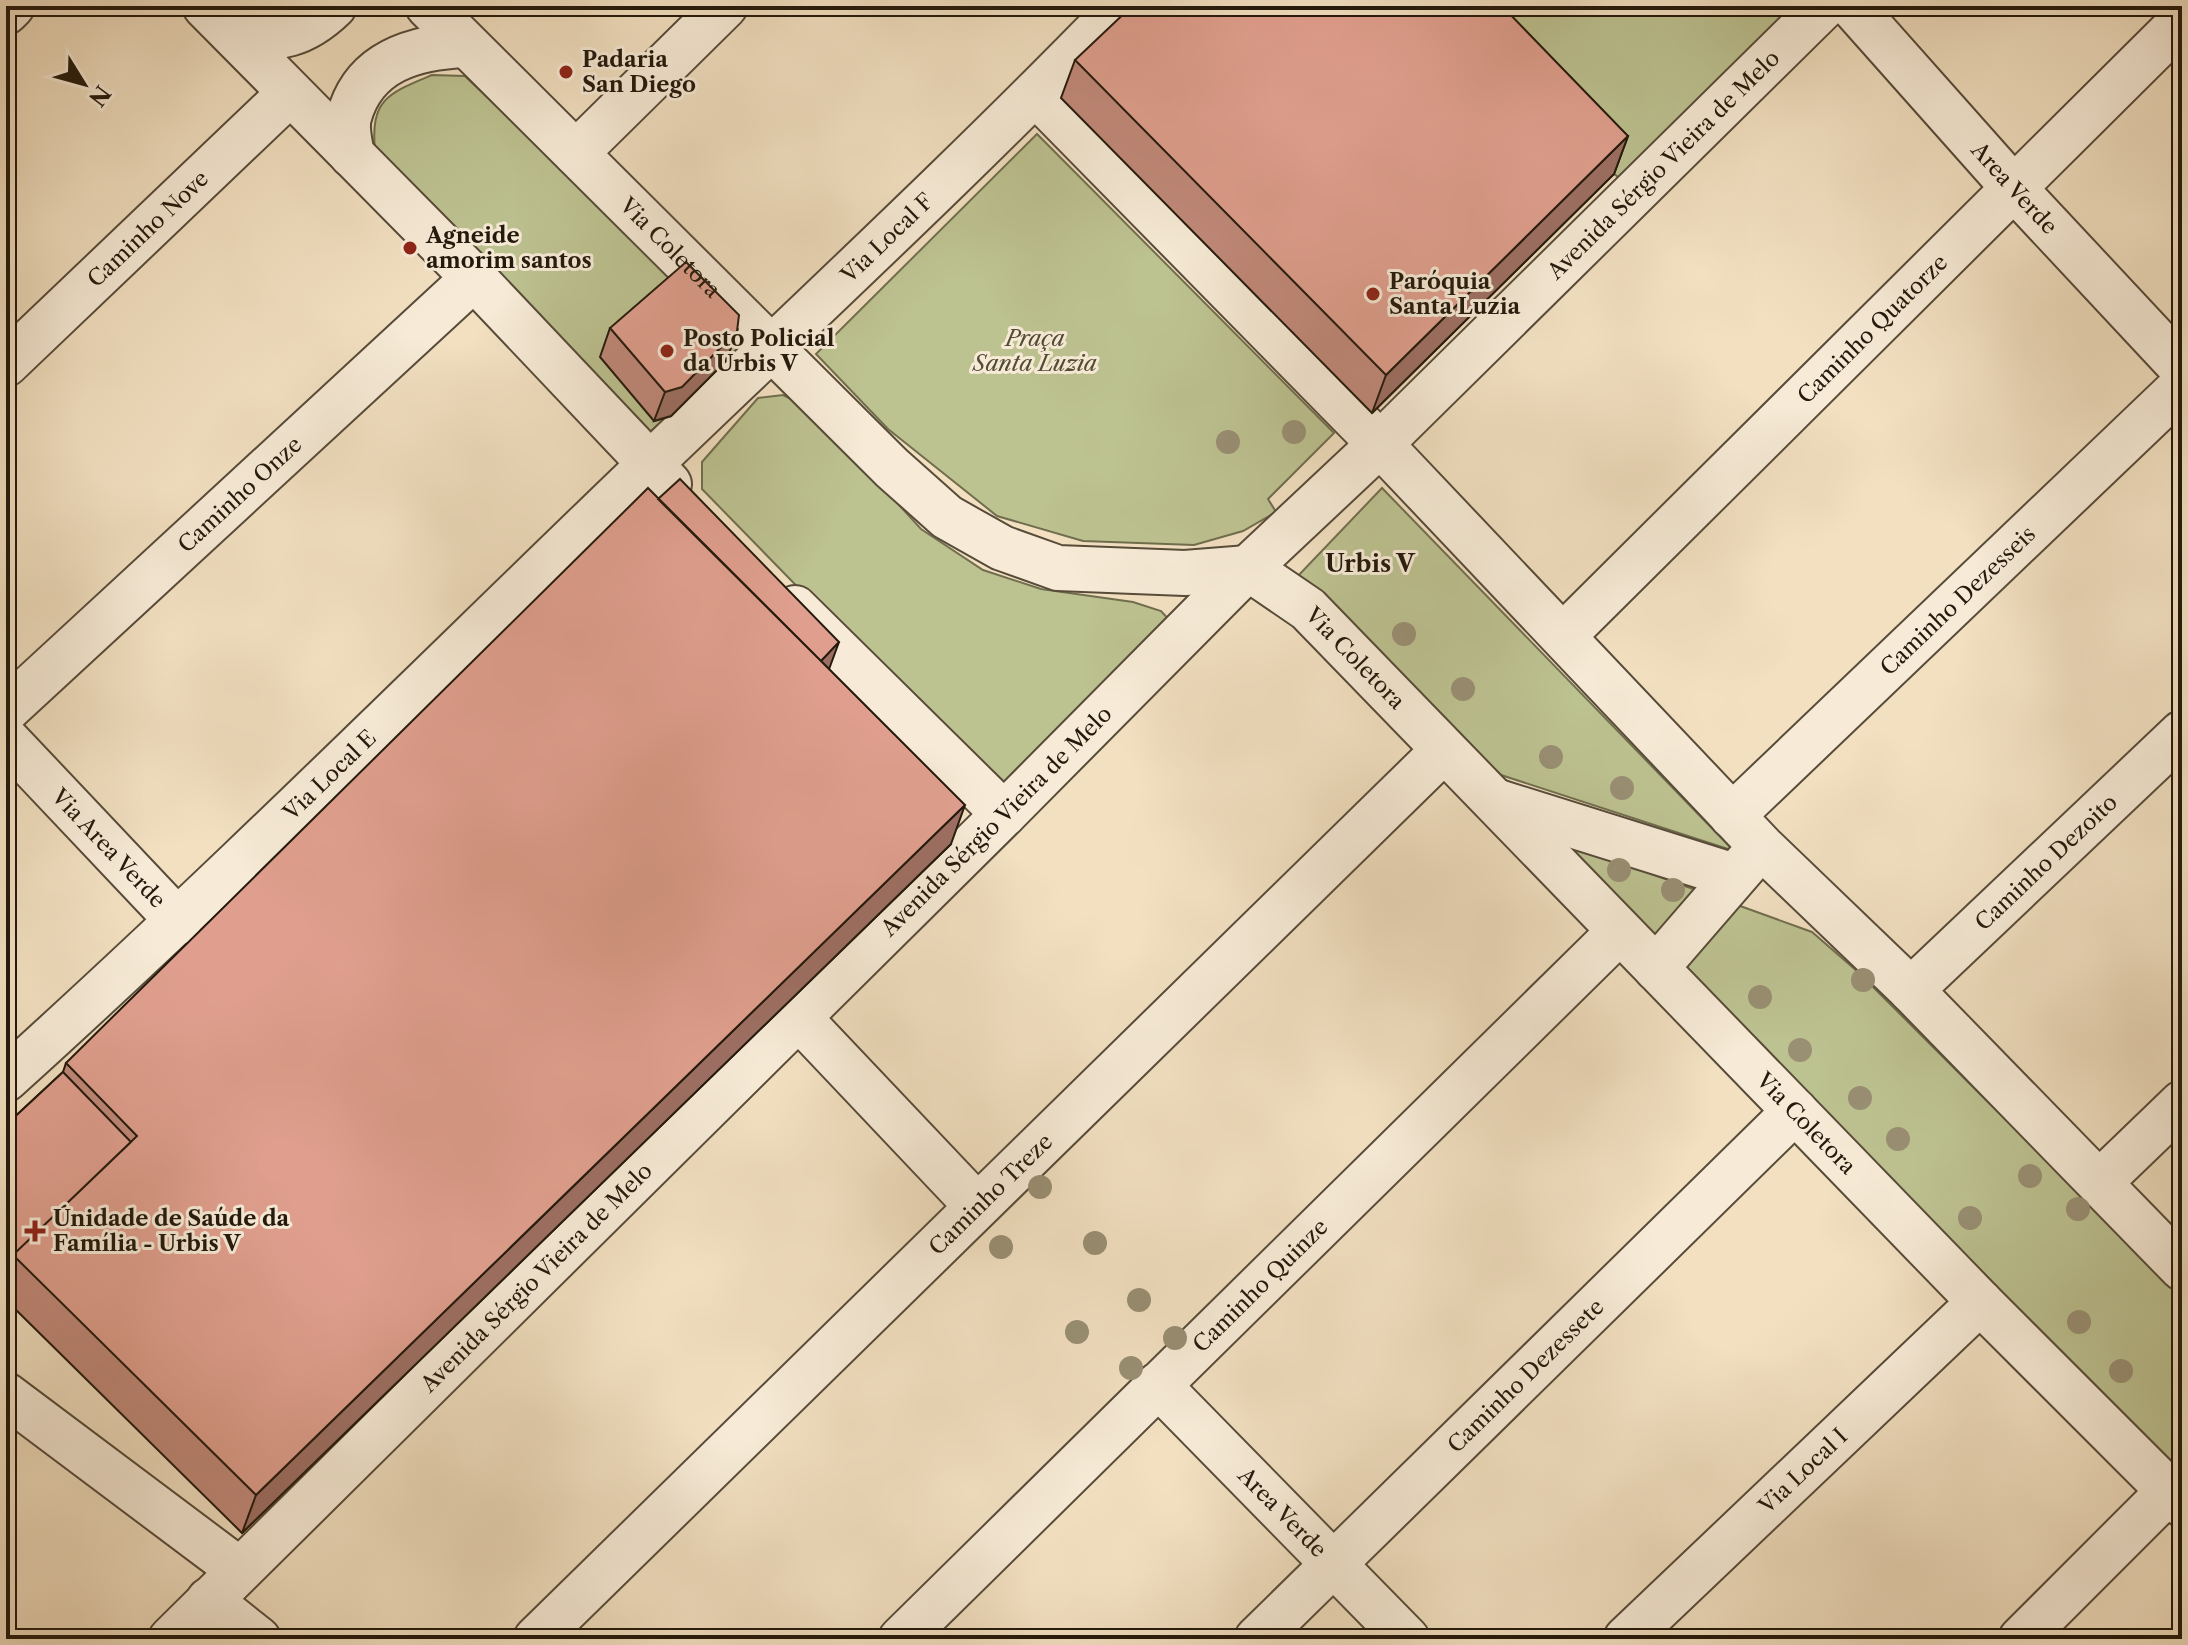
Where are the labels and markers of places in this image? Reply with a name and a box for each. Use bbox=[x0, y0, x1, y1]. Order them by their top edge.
place label: Padaria San Diego bbox=[582, 46, 696, 98]
marker: Padaria San Diego bbox=[557, 63, 575, 81]
place label: Agneide amorim santos bbox=[425, 222, 592, 274]
marker: Agneide amorim santos bbox=[401, 239, 419, 257]
place label: Paróquia Santa Luzia bbox=[1389, 268, 1521, 320]
marker: Paróquia Santa Luzia bbox=[1364, 285, 1382, 303]
place label: Posto Policial da Urbis V bbox=[683, 325, 835, 377]
marker: Posto Policial da Urbis V bbox=[658, 342, 676, 360]
place label: Únidade de Saúde da Família - Urbis V bbox=[53, 1204, 290, 1257]
marker: Únidade de Saúde da Família - Urbis V bbox=[24, 1220, 46, 1242]

